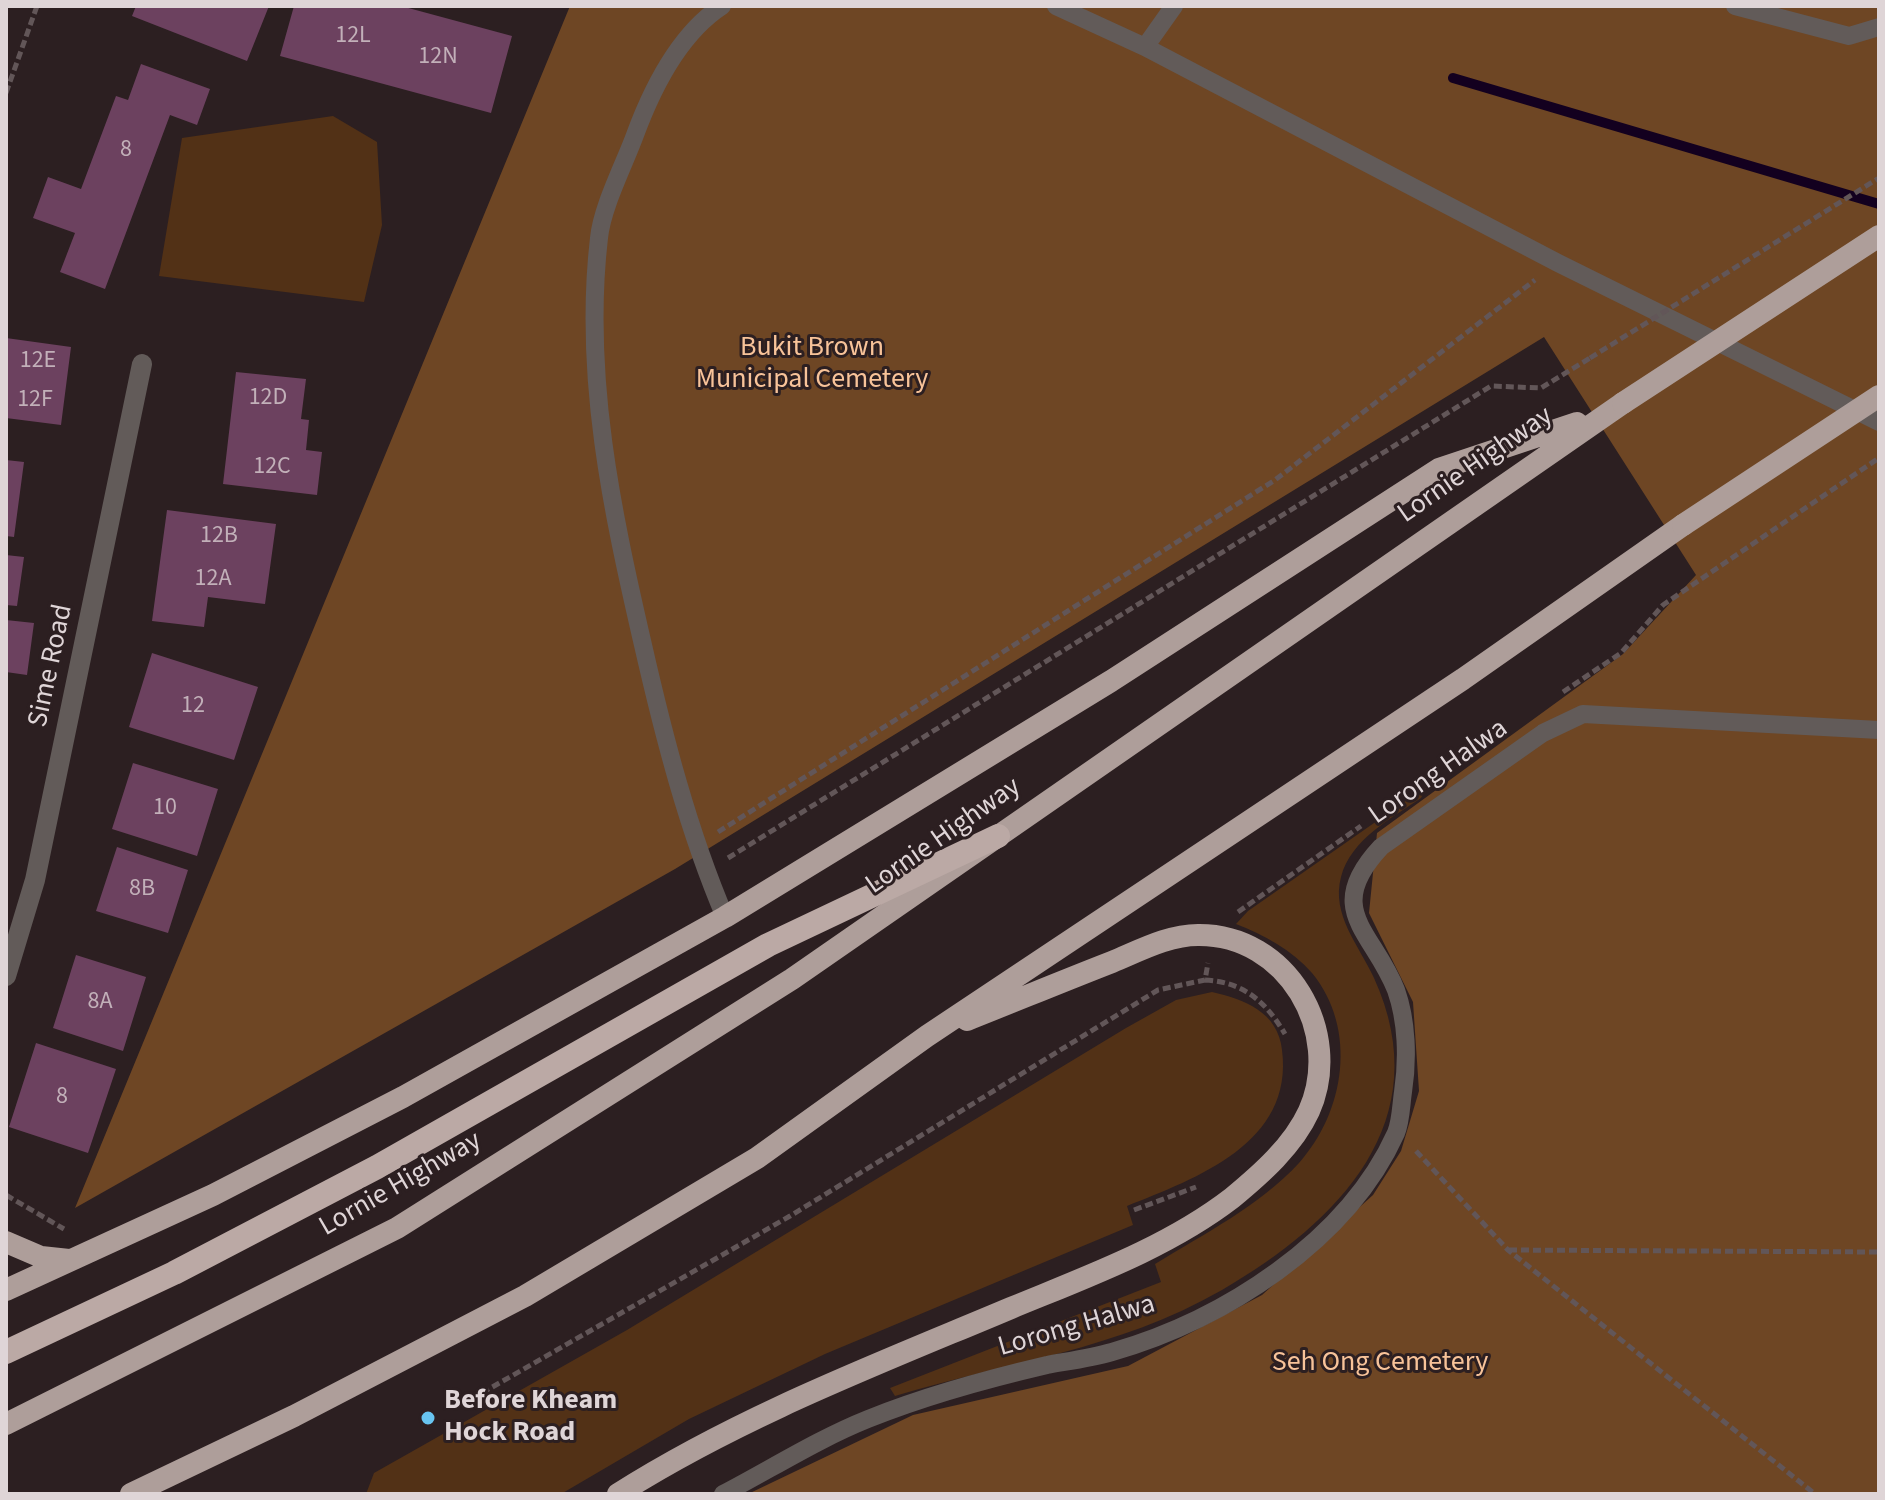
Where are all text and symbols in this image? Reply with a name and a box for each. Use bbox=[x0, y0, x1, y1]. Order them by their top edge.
house number: 12L bbox=[335, 23, 371, 51]
house number: 12N bbox=[418, 44, 458, 72]
house number: 8 bbox=[120, 137, 132, 165]
park label: Bukit Brown Municipal Cemetery bbox=[696, 332, 928, 398]
house number: 12E bbox=[20, 348, 56, 376]
house number: 12D bbox=[249, 385, 287, 413]
house number: 12F bbox=[17, 387, 53, 415]
street label: Lornie Highway bbox=[1392, 400, 1560, 532]
house number: 12C bbox=[253, 454, 291, 482]
house number: 12B bbox=[200, 523, 238, 551]
house number: 12A bbox=[195, 566, 231, 594]
street label: Sime Road bbox=[23, 602, 81, 730]
house number: 12 bbox=[181, 693, 205, 721]
street label: Lorong Halwa bbox=[1363, 713, 1515, 833]
street label: Lornie Highway bbox=[860, 771, 1028, 903]
house number: 10 bbox=[153, 795, 177, 823]
house number: 8B bbox=[129, 876, 155, 904]
house number: 8A bbox=[88, 989, 112, 1017]
house number: 8 bbox=[56, 1084, 68, 1112]
street label: Lornie Highway bbox=[314, 1125, 488, 1245]
street label: Lorong Halwa bbox=[995, 1289, 1159, 1365]
park label: Seh Ong Cemetery bbox=[1272, 1347, 1488, 1381]
place label: Before Kheam Hock Road bbox=[444, 1385, 617, 1451]
marker: Before Kheam Hock Road bbox=[419, 1409, 437, 1427]

